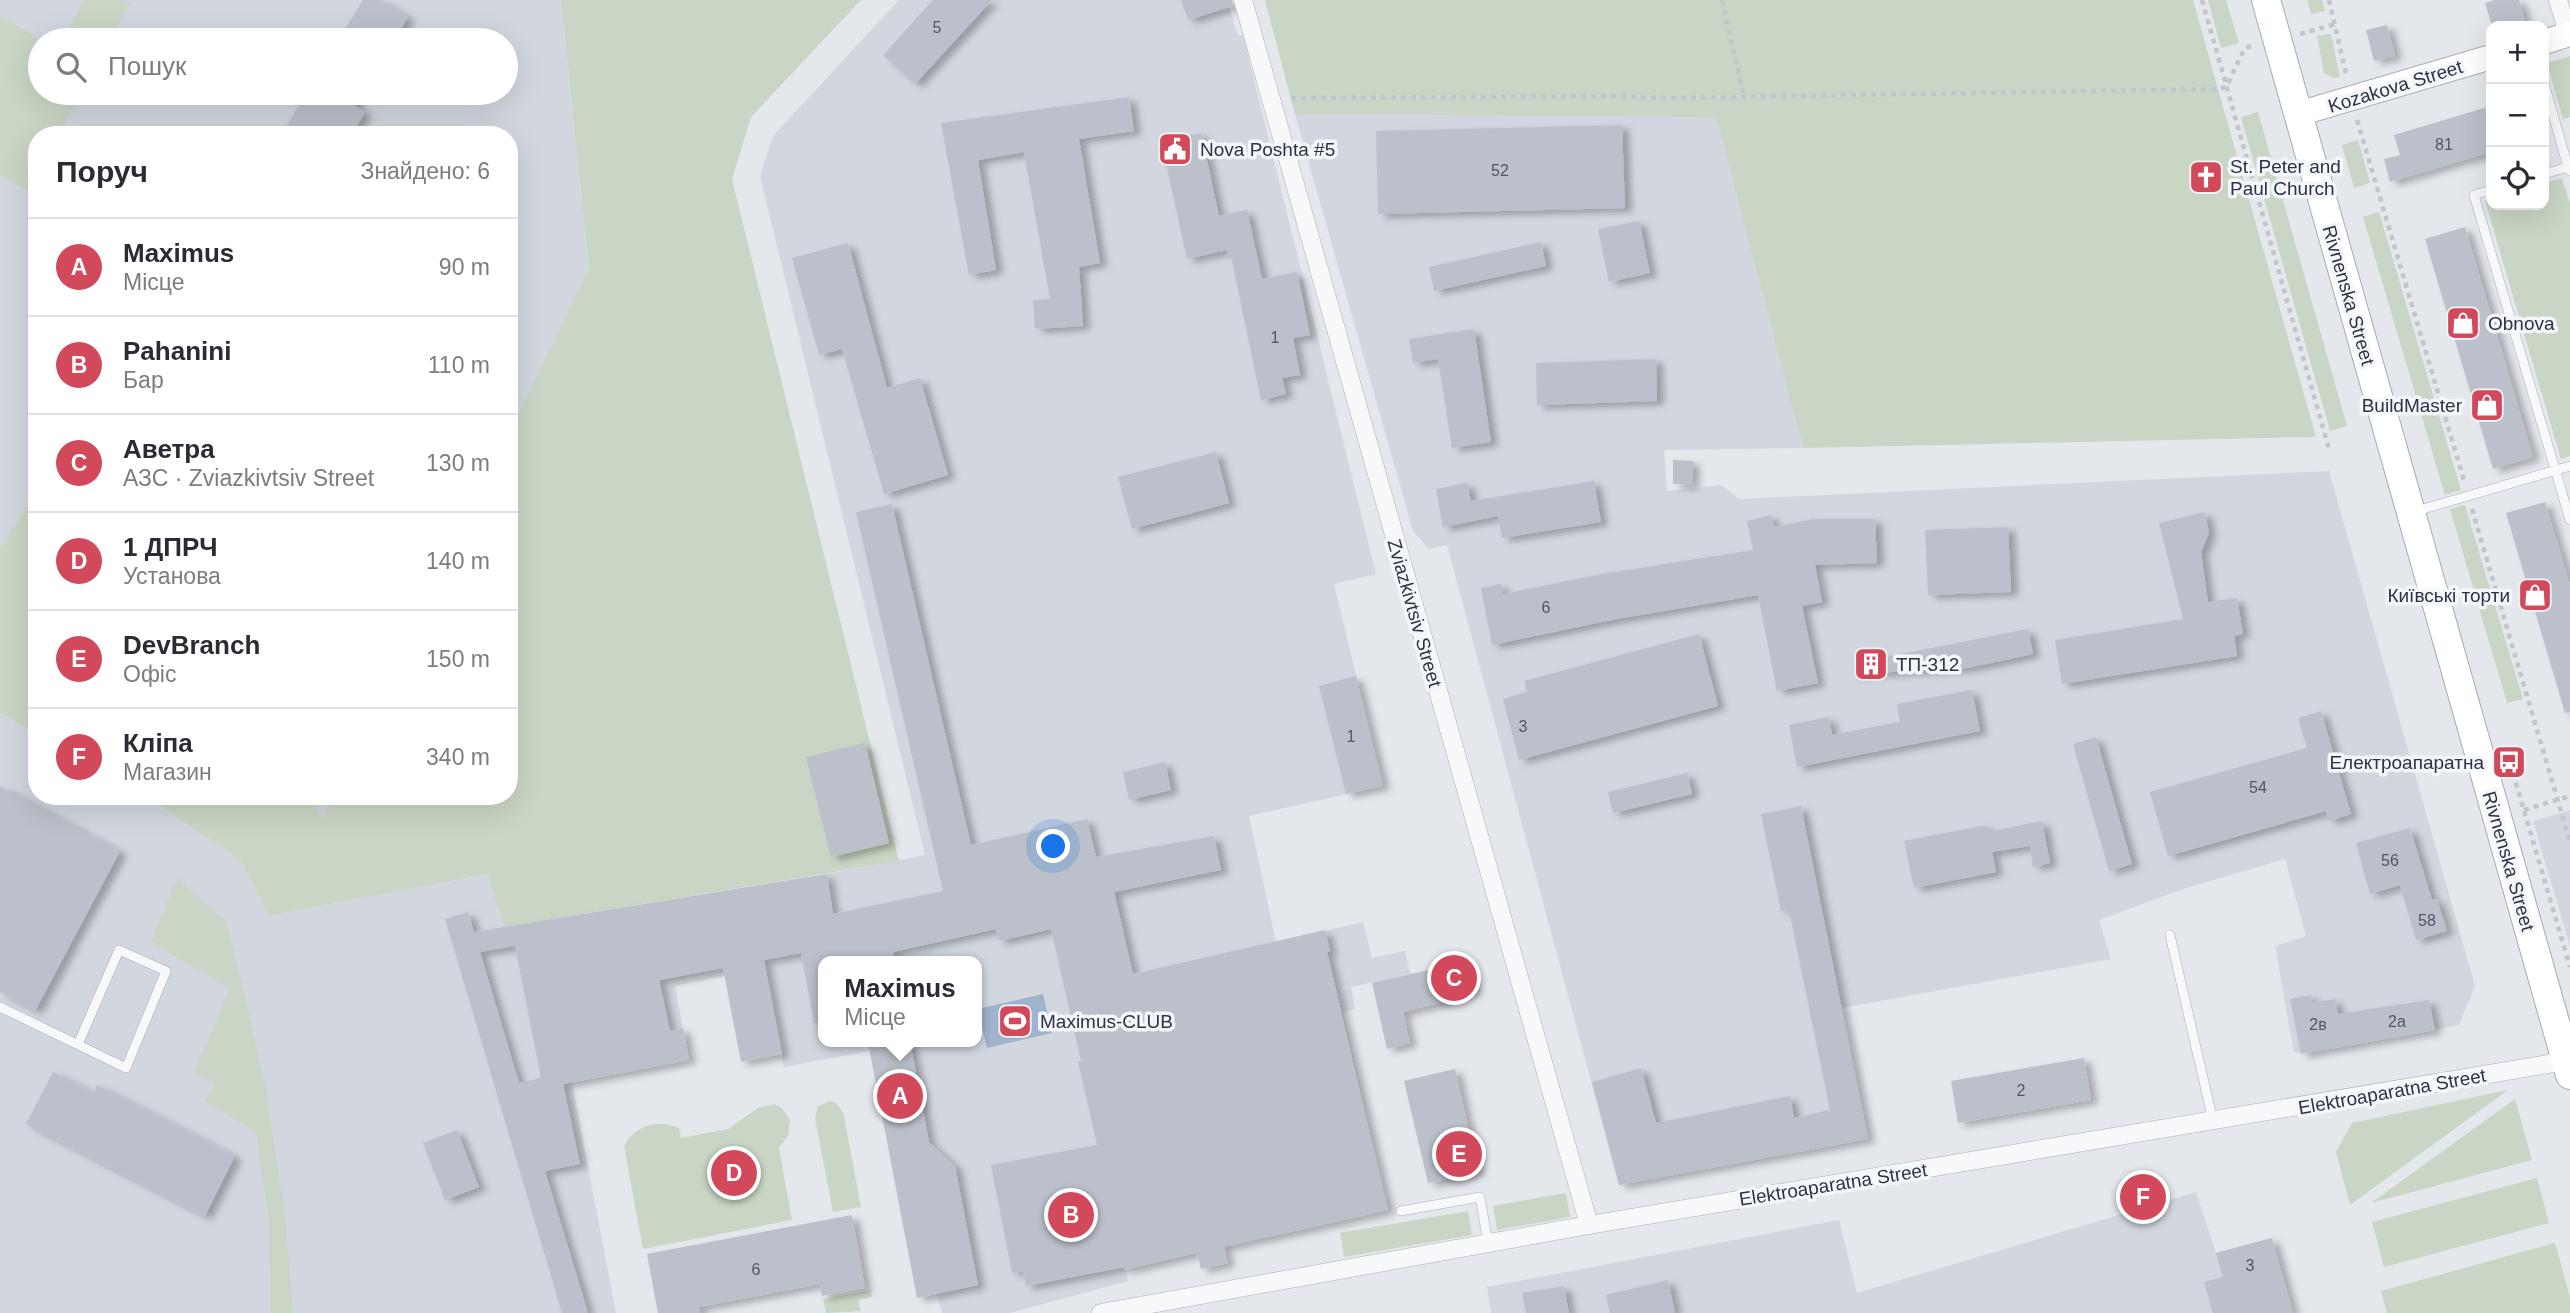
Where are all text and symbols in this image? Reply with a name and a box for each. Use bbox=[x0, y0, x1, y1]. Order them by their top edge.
house number: 5 bbox=[933, 19, 942, 36]
map controls bbox=[2486, 21, 2549, 210]
button: + bbox=[2486, 21, 2549, 84]
search box bbox=[28, 28, 518, 105]
icon: search bbox=[52, 48, 90, 86]
text: Пошук bbox=[108, 51, 186, 81]
street label: Kozakova Street bbox=[2325, 56, 2466, 117]
button: − bbox=[2486, 84, 2549, 147]
public building icon: Nova Poshta #5 bbox=[1156, 130, 1194, 168]
house number: 81 bbox=[2435, 136, 2453, 153]
place label: Nova Poshta #5 bbox=[1200, 139, 1335, 160]
button: locate bbox=[2486, 147, 2549, 210]
text: Поруч bbox=[56, 155, 148, 188]
place label: St. Peter and Paul Church bbox=[2230, 156, 2341, 199]
text: Знайдено: 6 bbox=[360, 158, 490, 184]
church icon: St. Peter and Paul Church bbox=[2187, 158, 2225, 196]
house number: 52 bbox=[1491, 162, 1509, 179]
street label: Rivnenska Street bbox=[2318, 223, 2379, 368]
text: Maximus bbox=[123, 238, 234, 268]
text: A bbox=[71, 254, 87, 280]
text: 90 m bbox=[439, 254, 490, 280]
text: Місце bbox=[123, 269, 184, 295]
shop icon: Obnova bbox=[2444, 304, 2482, 342]
place label: Obnova bbox=[2488, 313, 2555, 334]
house number: 1 bbox=[1271, 329, 1280, 346]
text: Pahanini bbox=[123, 336, 231, 366]
text: B bbox=[71, 352, 87, 378]
text: 110 m bbox=[428, 352, 490, 378]
text: Бар bbox=[123, 367, 164, 393]
shop icon: BuildMaster bbox=[2468, 386, 2506, 424]
place label: BuildMaster bbox=[2362, 395, 2463, 416]
text: Аветра bbox=[123, 434, 215, 464]
text: C bbox=[71, 450, 87, 476]
text: 130 m bbox=[426, 450, 490, 476]
text: АЗС · Zviazkivtsiv Street bbox=[123, 465, 374, 491]
text: 1 ДПРЧ bbox=[123, 532, 218, 562]
street label: Zviazkivtsiv Street bbox=[1383, 537, 1446, 690]
text: D bbox=[71, 548, 87, 574]
text: 140 m bbox=[426, 548, 490, 574]
text: Установа bbox=[123, 563, 221, 589]
shop icon: Київські торти bbox=[2516, 576, 2554, 614]
place label: Київські торти bbox=[2387, 585, 2510, 606]
house number: 6 bbox=[1542, 599, 1551, 616]
text: DevBranch bbox=[123, 630, 260, 660]
building icon: ТП-312 bbox=[1852, 645, 1890, 683]
text: E bbox=[71, 646, 87, 672]
text: 150 m bbox=[426, 646, 490, 672]
place label: ТП-312 bbox=[1896, 654, 1959, 675]
text: Офіс bbox=[123, 661, 176, 687]
house number: 3 bbox=[1519, 718, 1528, 735]
text: Кліпа bbox=[123, 728, 193, 758]
house number: 1 bbox=[1347, 728, 1356, 745]
bus stop icon: Електроапаратна bbox=[2490, 743, 2528, 781]
text: F bbox=[72, 744, 86, 770]
text: 340 m bbox=[426, 744, 490, 770]
place label: Електроапаратна bbox=[2329, 752, 2484, 773]
text: Магазин bbox=[123, 759, 212, 785]
house number: 54 bbox=[2249, 779, 2267, 796]
street label: Rivnenska Street bbox=[2478, 789, 2539, 934]
your location bbox=[1036, 829, 1070, 863]
house number: 56 bbox=[2381, 852, 2399, 869]
house number: 58 bbox=[2418, 912, 2436, 929]
pin: C bbox=[1431, 952, 1477, 1004]
popup bbox=[818, 956, 982, 1047]
text: Maximus bbox=[844, 973, 956, 1003]
sports icon: Maximus-CLUB bbox=[996, 1002, 1034, 1040]
text: Місце bbox=[844, 1004, 906, 1030]
place label: Maximus-CLUB bbox=[1040, 1011, 1173, 1032]
house number: 2а bbox=[2388, 1013, 2406, 1030]
house number: 2в bbox=[2309, 1016, 2327, 1033]
street label: Elektroaparatna Street bbox=[2297, 1065, 2488, 1118]
pin: A bbox=[877, 1070, 923, 1122]
house number: 2 bbox=[2017, 1082, 2026, 1099]
pin: E bbox=[1436, 1128, 1482, 1180]
pin: D bbox=[711, 1147, 757, 1199]
street label: Elektroaparatna Street bbox=[1738, 1159, 1929, 1210]
pin: F bbox=[2120, 1171, 2166, 1223]
pin: B bbox=[1048, 1189, 1094, 1241]
house number: 3 bbox=[2246, 1257, 2255, 1274]
house number: 6 bbox=[752, 1261, 761, 1278]

